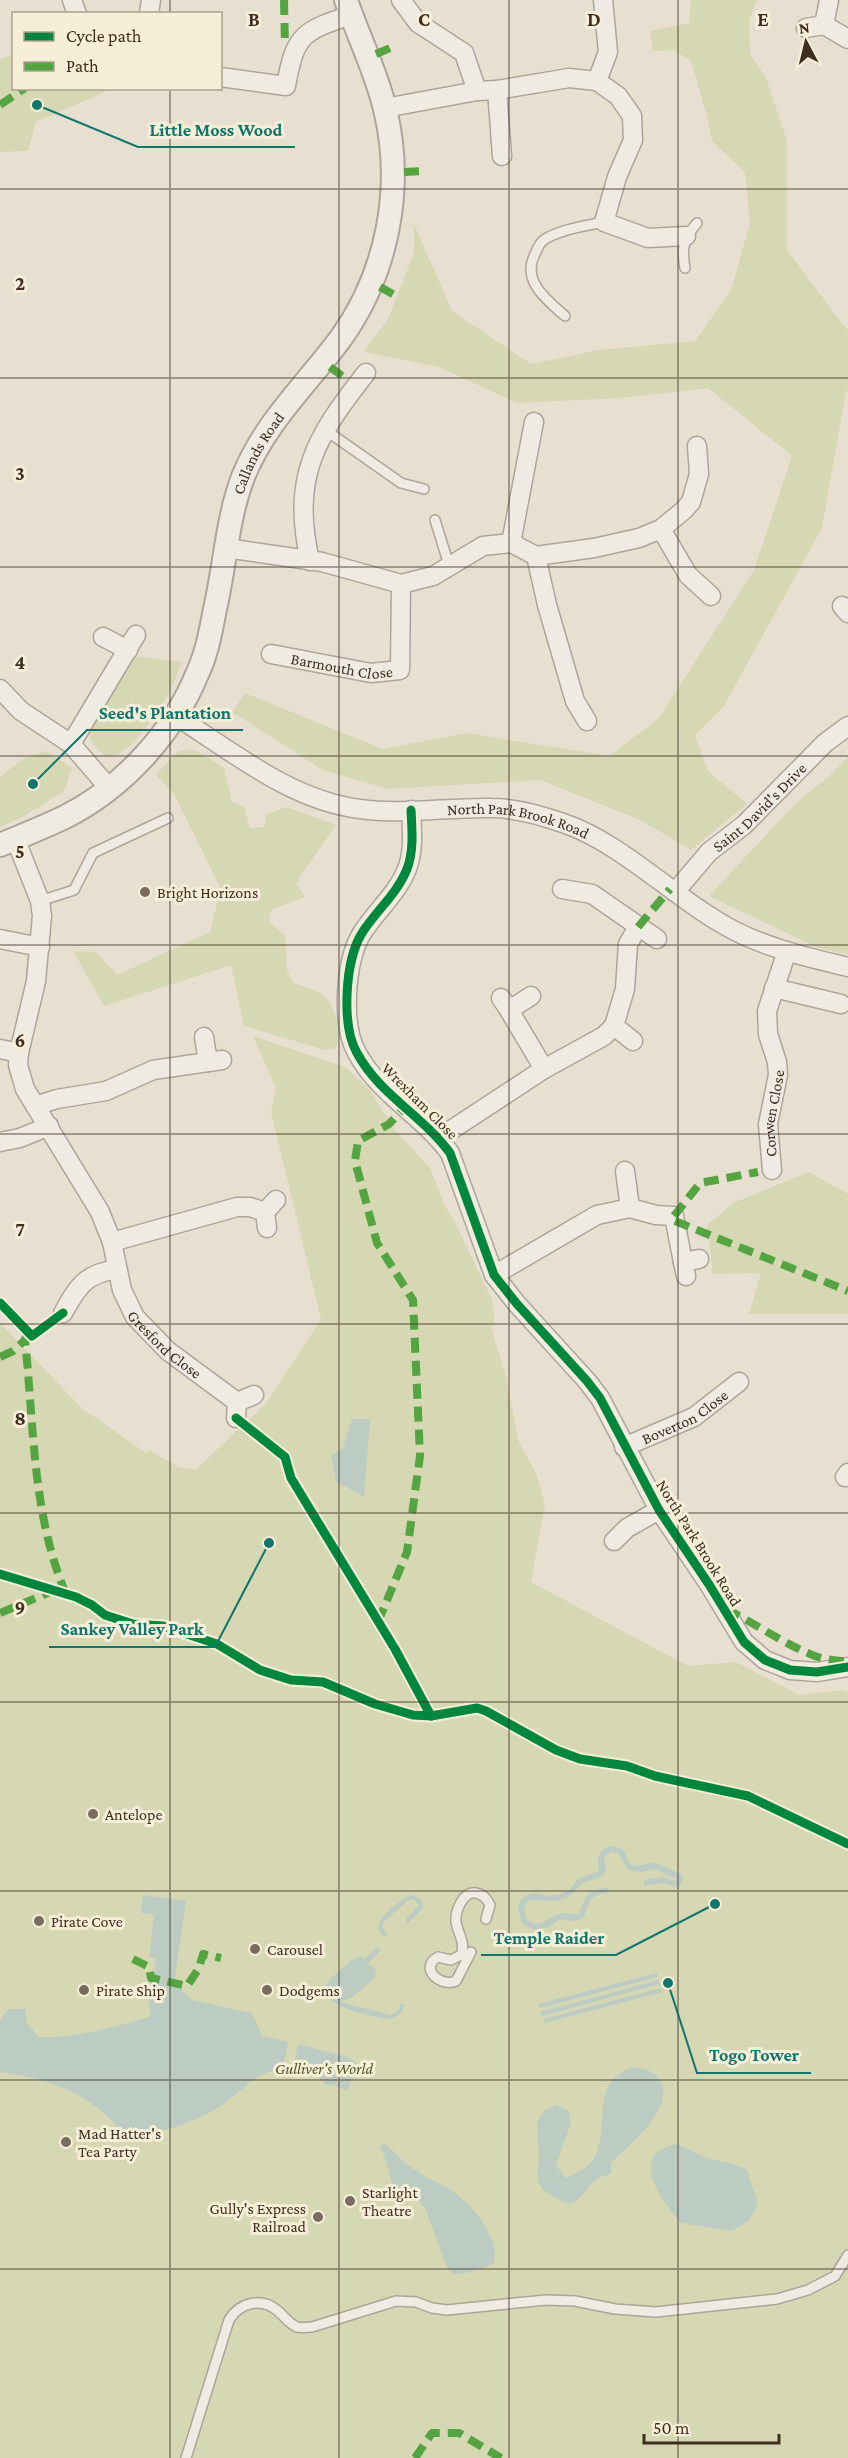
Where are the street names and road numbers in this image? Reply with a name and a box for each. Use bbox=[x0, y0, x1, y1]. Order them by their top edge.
street label: Callands Road bbox=[229, 408, 287, 496]
street label: Barmouth Close bbox=[290, 649, 393, 681]
street label: Saint David's Drive bbox=[709, 759, 809, 855]
street label: North Park Brook Road bbox=[447, 799, 593, 842]
street label: Wrexham Close bbox=[378, 1059, 462, 1143]
street label: Corwen Close bbox=[759, 1069, 787, 1158]
street label: Gresford Close bbox=[125, 1308, 205, 1381]
street label: Boverton Close bbox=[639, 1386, 731, 1447]
street label: North Park Brook Road bbox=[653, 1477, 745, 1610]

